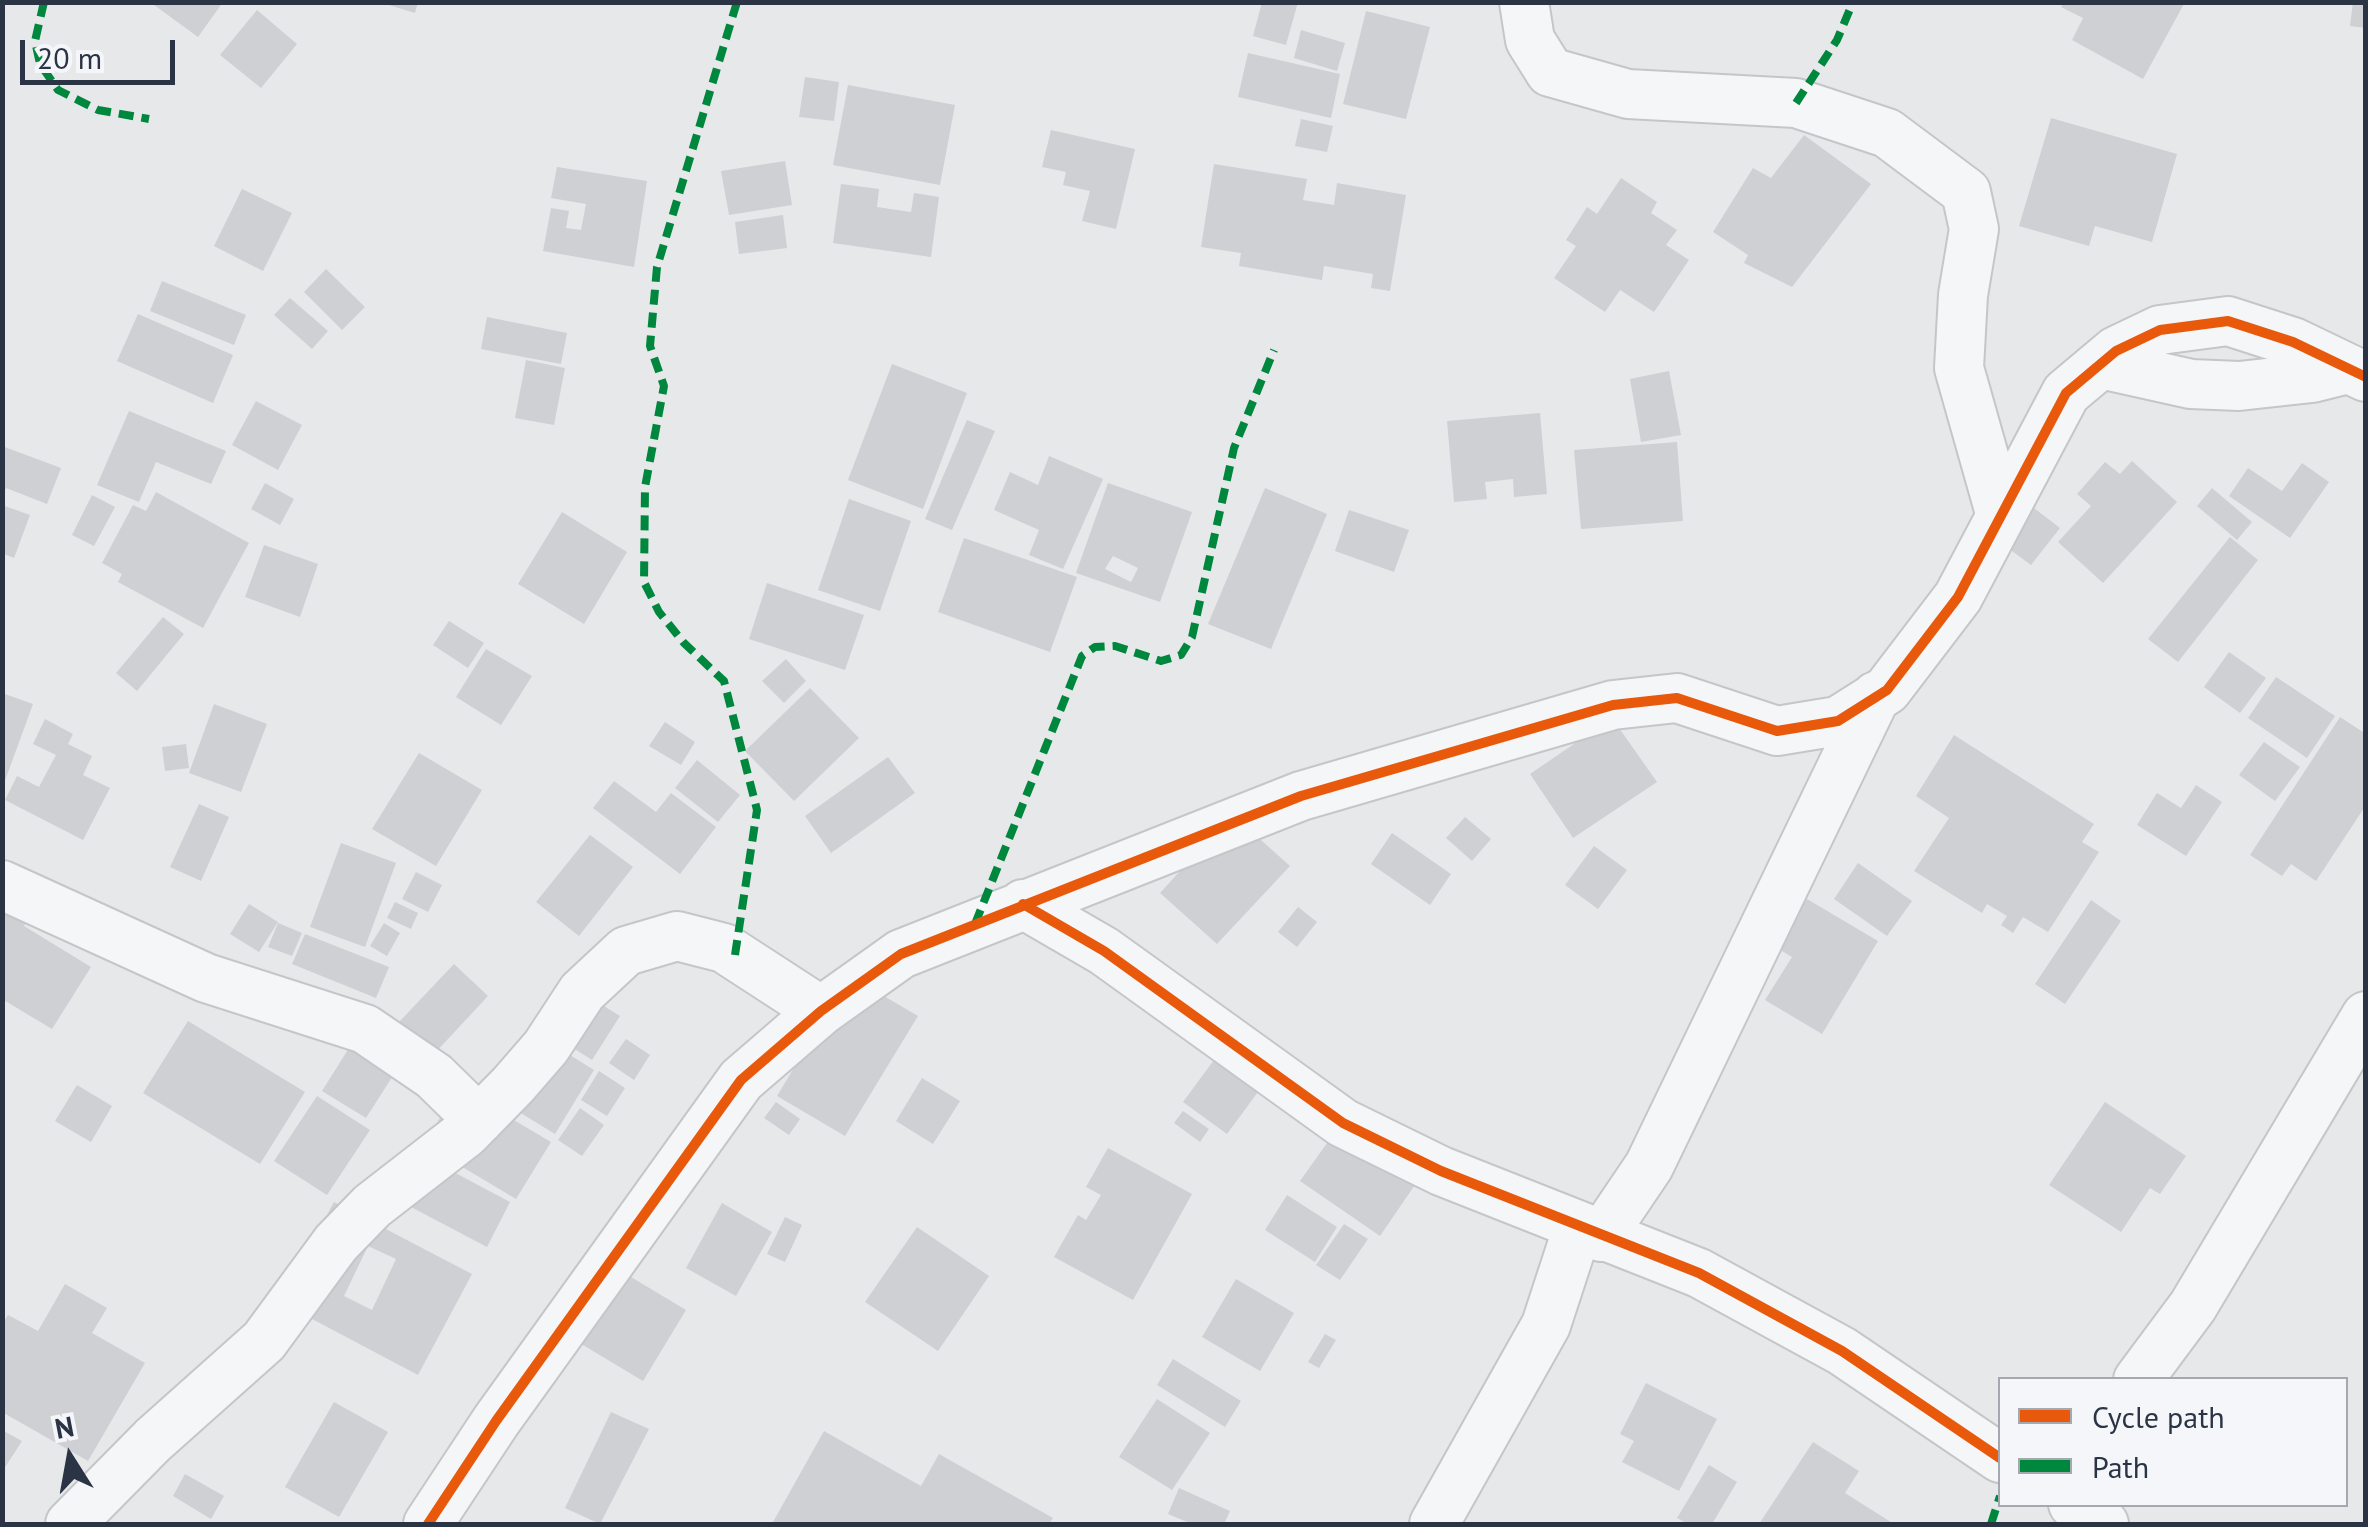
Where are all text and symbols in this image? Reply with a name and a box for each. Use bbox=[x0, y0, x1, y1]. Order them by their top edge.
scale bar bbox=[25, 20, 180, 82]
text: 20 m bbox=[37, 38, 102, 77]
legend bbox=[1998, 1377, 2348, 1507]
text: Cycle path bbox=[2092, 1397, 2225, 1436]
north arrow bbox=[20, 1407, 120, 1507]
text: N bbox=[52, 1407, 77, 1447]
text: Path bbox=[2092, 1447, 2149, 1486]

